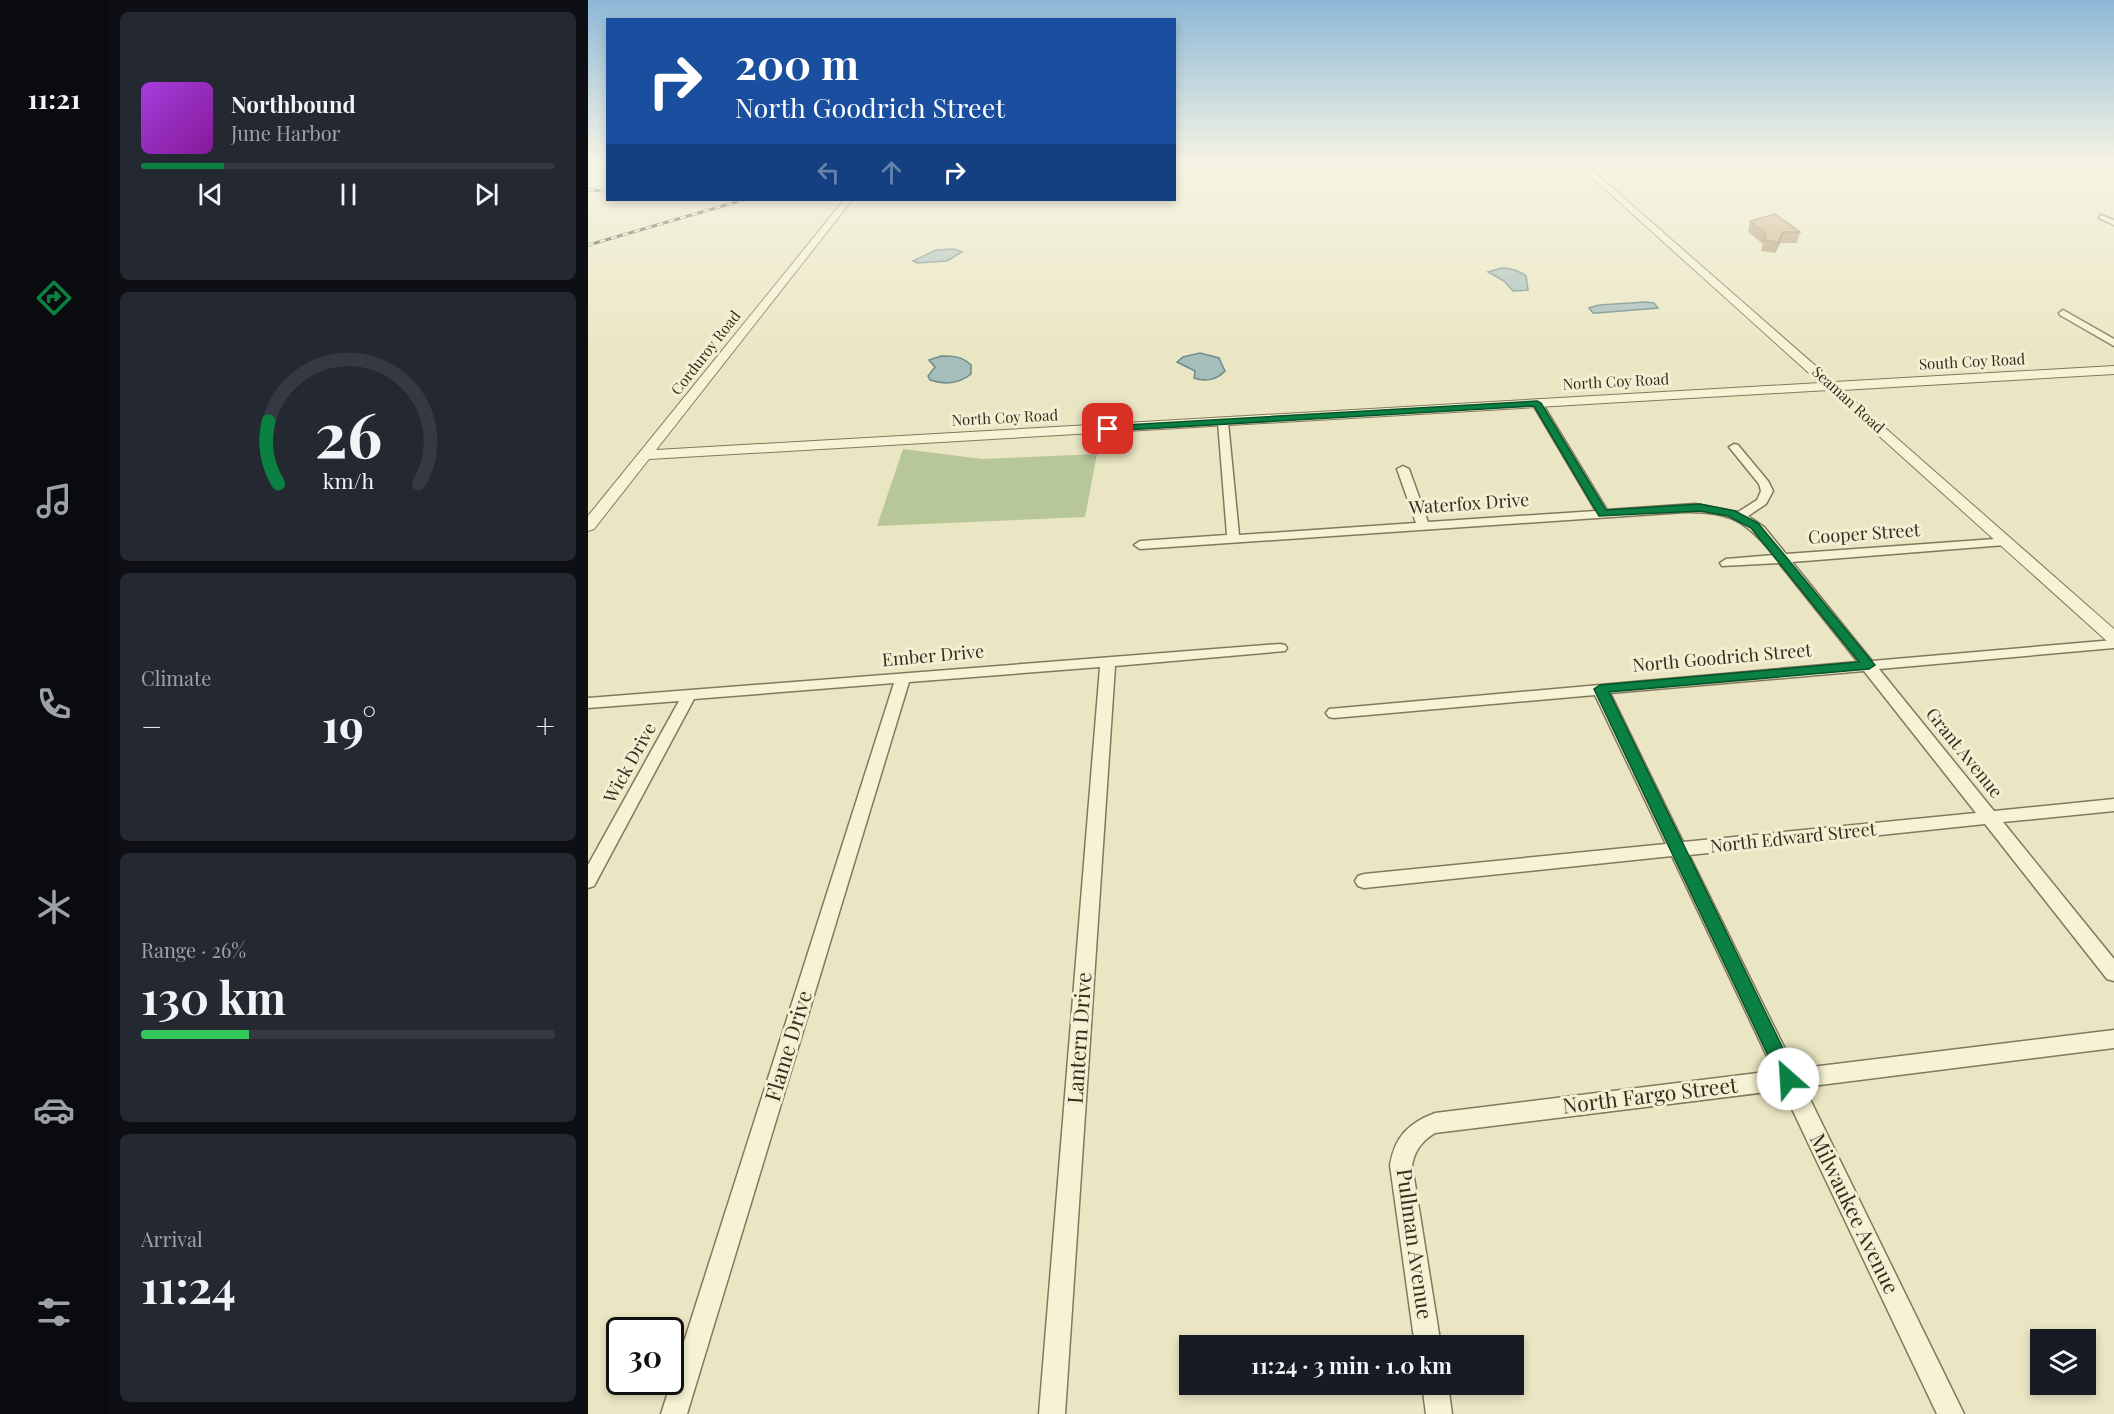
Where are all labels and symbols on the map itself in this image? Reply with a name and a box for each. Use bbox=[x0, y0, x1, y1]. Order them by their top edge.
street label: Corduroy Road bbox=[666, 306, 745, 399]
street label: South Coy Road bbox=[1918, 348, 2026, 374]
street label: Seaman Road bbox=[1808, 361, 1889, 437]
street label: North Coy Road bbox=[1562, 368, 1670, 394]
pin bbox=[1082, 403, 1133, 454]
street label: North Coy Road bbox=[951, 404, 1059, 430]
street label: Waterfox Drive bbox=[1407, 487, 1530, 519]
street label: Cooper Street bbox=[1807, 517, 1921, 549]
street label: North Goodrich Street bbox=[1631, 637, 1813, 677]
street label: Ember Drive bbox=[881, 639, 985, 671]
street label: Grant Avenue bbox=[1921, 702, 2009, 803]
street label: Wick Drive bbox=[597, 718, 661, 808]
street label: North Edward Street bbox=[1709, 816, 1878, 858]
street label: Lantern Drive bbox=[1059, 971, 1097, 1105]
street label: Flame Drive bbox=[757, 987, 817, 1104]
position arrow bbox=[1756, 1047, 1820, 1111]
street label: North Fargo Street bbox=[1561, 1069, 1739, 1119]
street label: Milwaukee Avenue bbox=[1805, 1128, 1907, 1298]
street label: Pullman Avenue bbox=[1392, 1167, 1440, 1321]
speed limit sign: 30 bbox=[606, 1317, 684, 1395]

